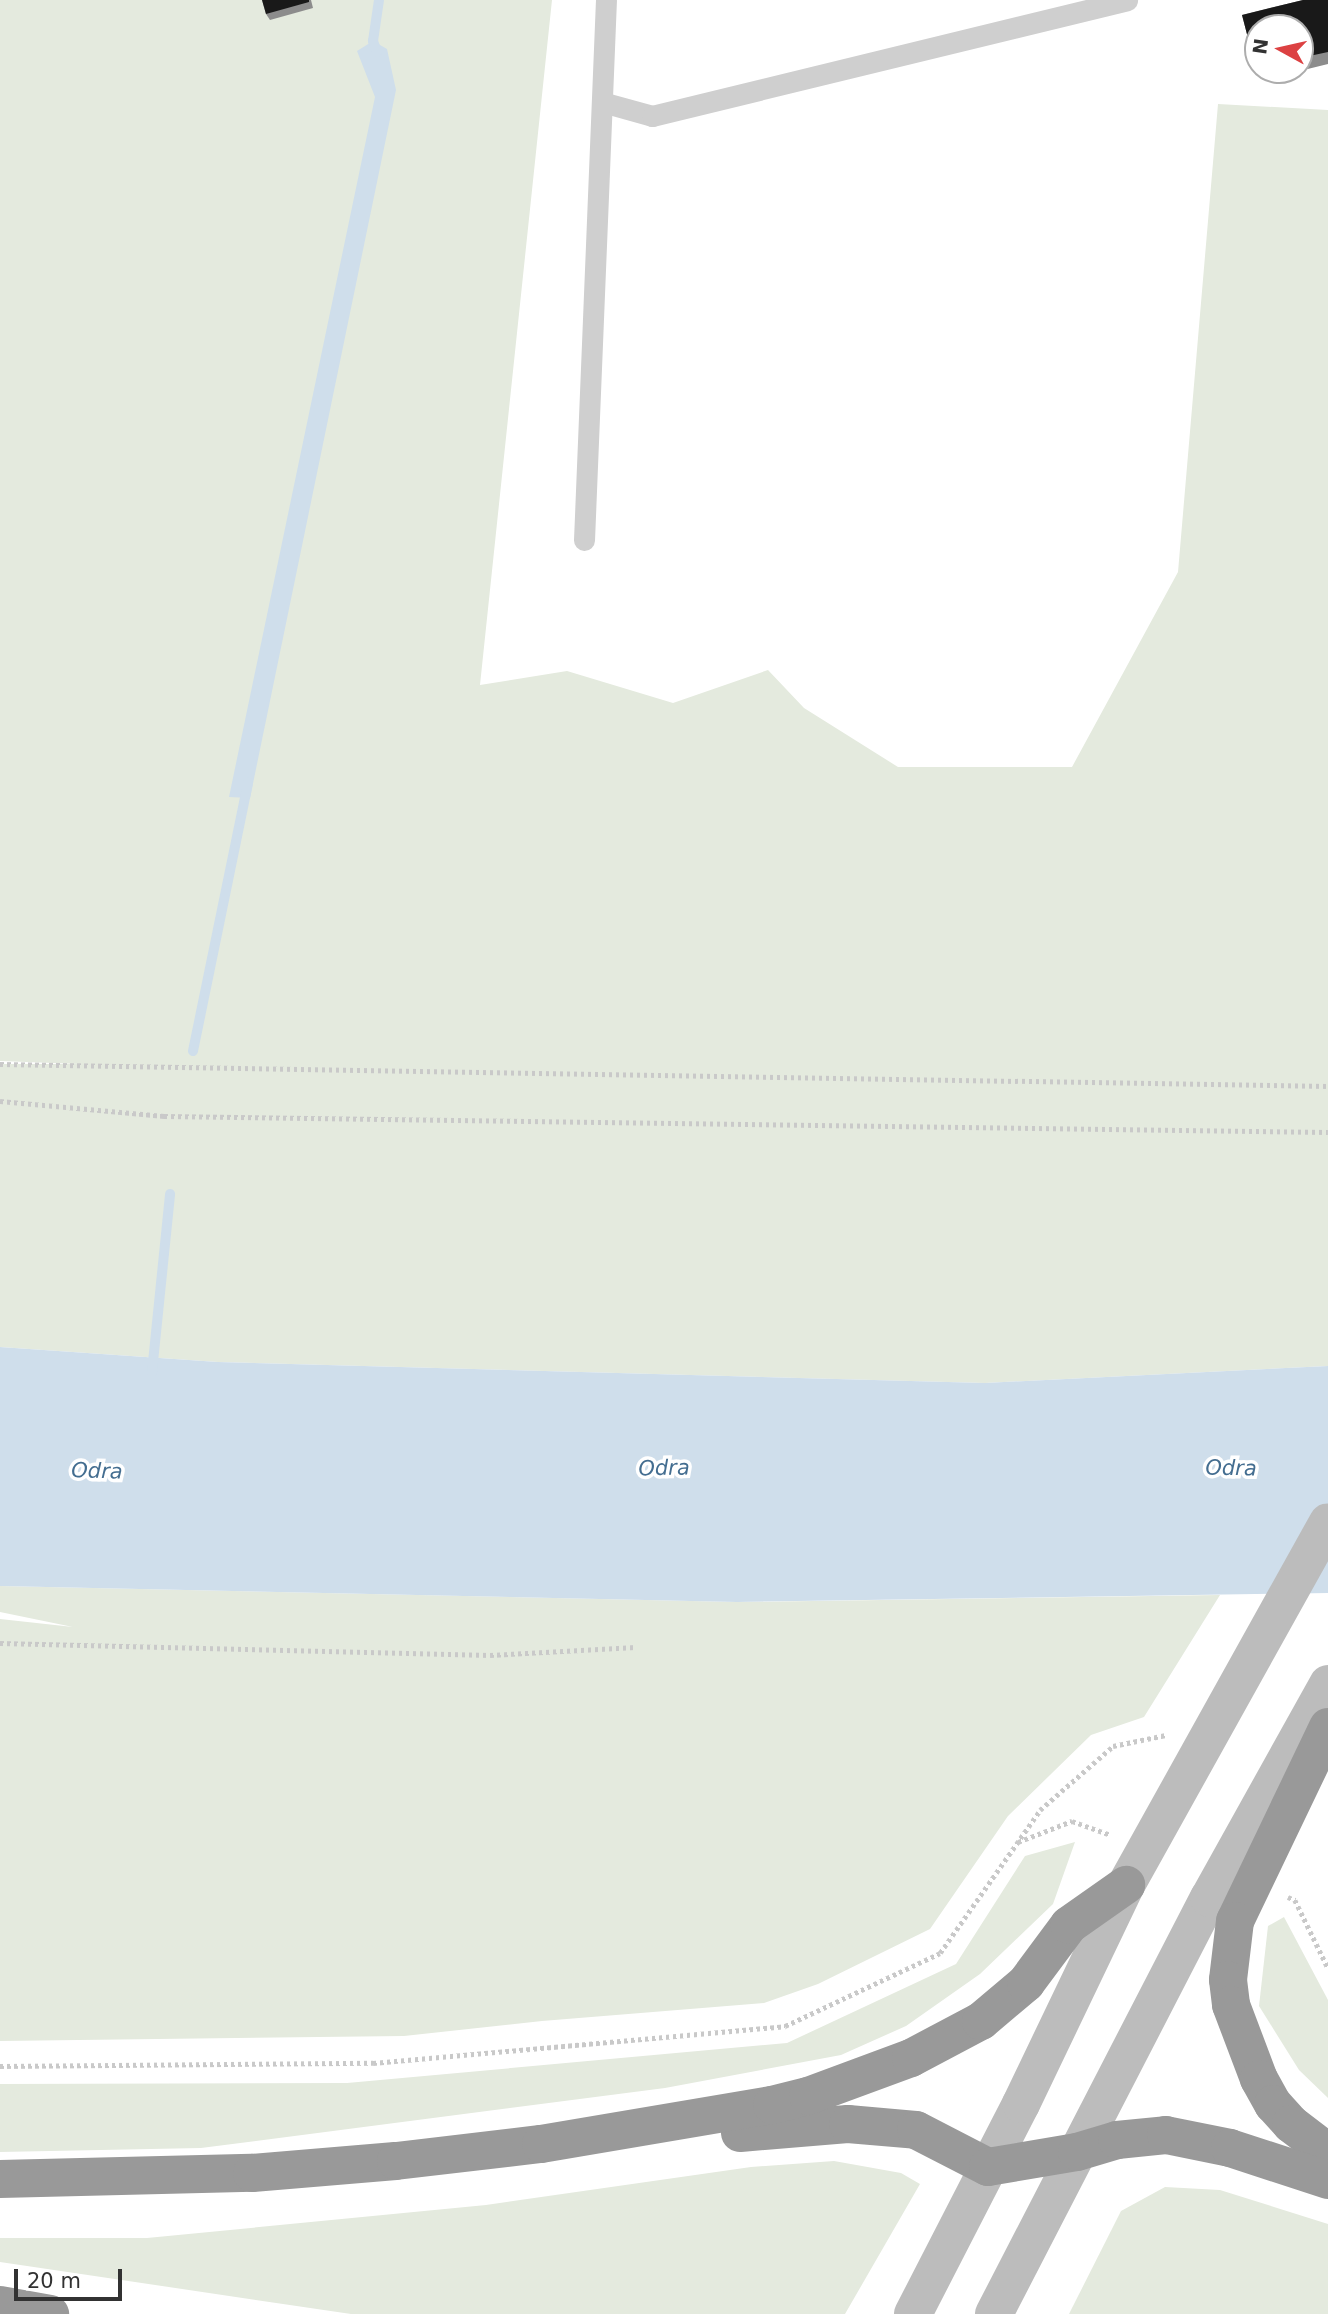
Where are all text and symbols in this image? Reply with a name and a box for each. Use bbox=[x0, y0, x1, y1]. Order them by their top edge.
north arrow bbox=[1244, 14, 1314, 84]
text: N bbox=[1248, 37, 1272, 56]
water label: Odra bbox=[638, 1455, 690, 1481]
water label: Odra bbox=[1205, 1455, 1257, 1481]
water label: Odra bbox=[71, 1458, 123, 1484]
scale bar bbox=[18, 2254, 126, 2298]
text: 20 m bbox=[27, 2269, 81, 2293]

